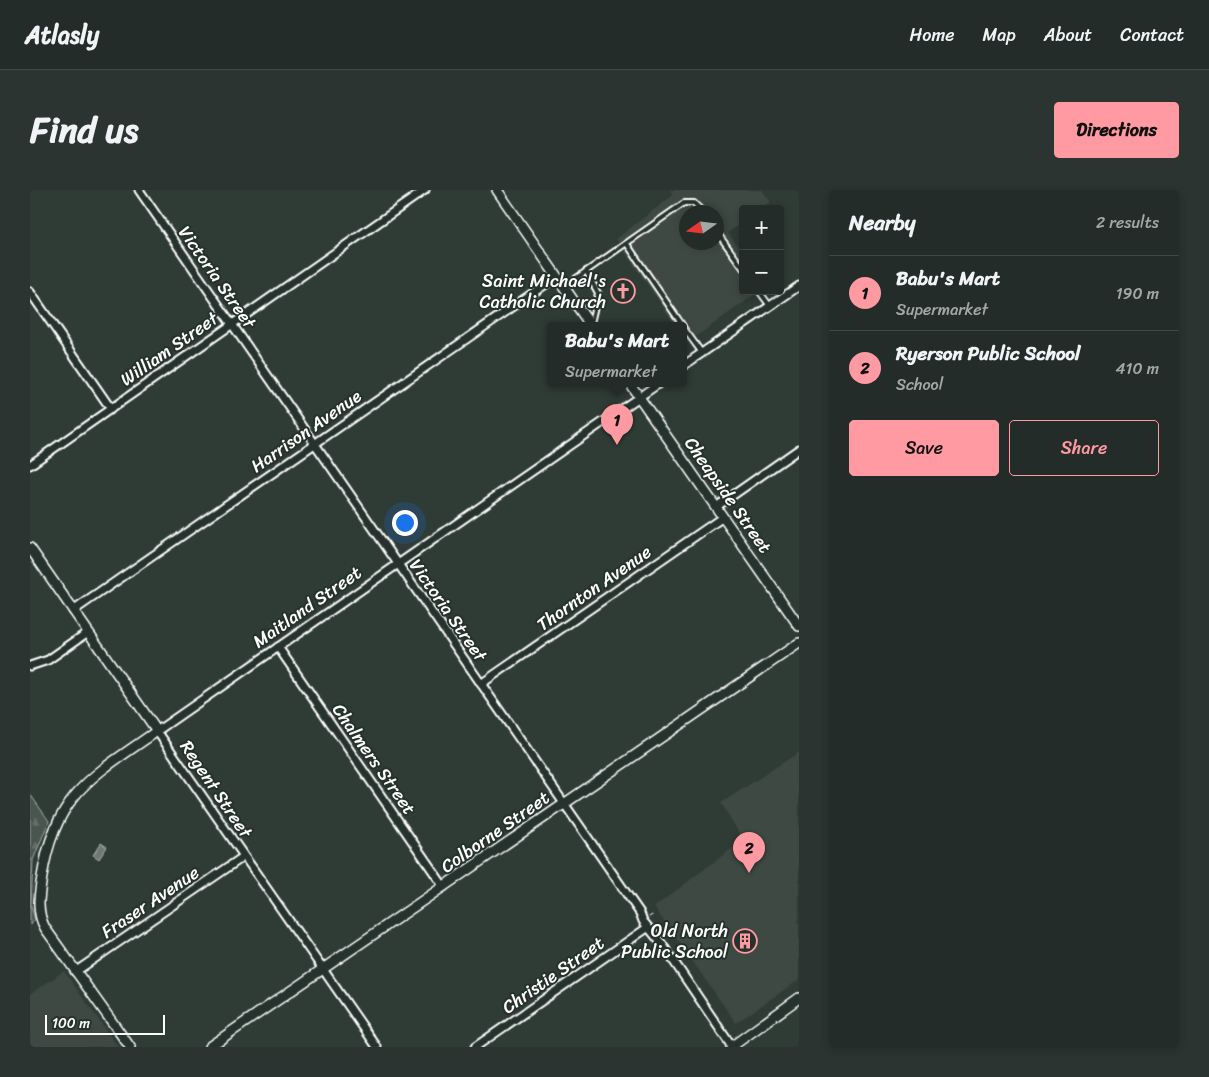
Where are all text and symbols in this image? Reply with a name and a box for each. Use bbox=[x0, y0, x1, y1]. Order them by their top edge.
text: Atlasly bbox=[25, 14, 99, 56]
text: Home bbox=[910, 19, 955, 51]
text: Map bbox=[983, 19, 1016, 51]
text: About bbox=[1044, 19, 1092, 51]
text: Contact bbox=[1120, 19, 1184, 51]
text: Find us bbox=[30, 99, 138, 161]
button: Directions bbox=[1054, 102, 1179, 158]
text: Nearby bbox=[849, 204, 915, 242]
north arrow bbox=[679, 205, 724, 250]
map controls bbox=[739, 205, 784, 295]
button: + bbox=[739, 205, 784, 250]
text: 2 results bbox=[1096, 208, 1159, 237]
street label: Victoria Street bbox=[170, 219, 265, 336]
button: − bbox=[739, 250, 784, 295]
text: Babu's Mart bbox=[896, 262, 1000, 295]
place label: Saint Michael's Catholic Church bbox=[479, 265, 607, 318]
church icon: Saint Michael's Catholic Church bbox=[610, 278, 636, 304]
text: 1 bbox=[862, 279, 868, 308]
text: 190 m bbox=[1116, 279, 1159, 308]
text: Supermarket bbox=[896, 295, 988, 324]
street label: William Street bbox=[113, 303, 225, 395]
popup bbox=[547, 322, 687, 387]
text: Babu's Mart bbox=[565, 324, 669, 357]
text: Ryerson Public School bbox=[896, 337, 1080, 370]
text: 2 bbox=[860, 354, 870, 383]
text: 410 m bbox=[1116, 354, 1159, 383]
text: Supermarket bbox=[565, 357, 657, 386]
text: School bbox=[896, 370, 943, 399]
street label: Harrison Avenue bbox=[244, 381, 369, 481]
pin: 1 bbox=[601, 404, 633, 445]
button: Save bbox=[849, 420, 999, 476]
button: Share bbox=[1009, 420, 1159, 476]
street label: Cheapside Street bbox=[676, 430, 780, 560]
your location bbox=[392, 510, 418, 536]
street label: Thornton Avenue bbox=[530, 536, 658, 640]
street label: Victoria Street bbox=[401, 552, 496, 669]
street label: Maitland Street bbox=[246, 557, 369, 657]
street label: Chalmers Street bbox=[323, 696, 425, 822]
street label: Regent Street bbox=[171, 733, 261, 845]
street label: Colborne Street bbox=[434, 782, 557, 882]
pin: 2 bbox=[733, 832, 765, 873]
street label: Fraser Avenue bbox=[94, 857, 206, 947]
place label: Old North Public School bbox=[621, 915, 729, 968]
street label: Christie Street bbox=[495, 928, 611, 1022]
building icon: Old North Public School bbox=[732, 928, 758, 954]
text: 100 m bbox=[52, 1011, 90, 1036]
scale bar bbox=[45, 1012, 165, 1035]

